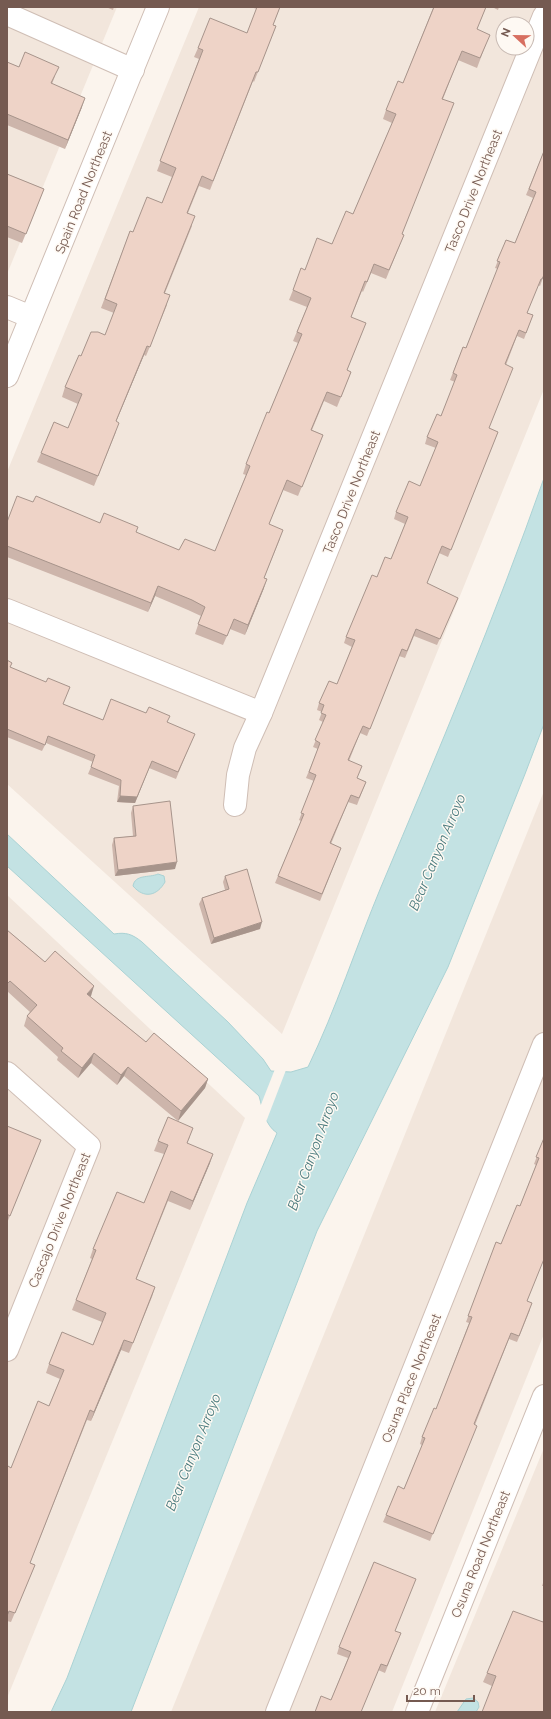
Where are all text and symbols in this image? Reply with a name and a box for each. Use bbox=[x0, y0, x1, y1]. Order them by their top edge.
north arrow bbox=[495, 16, 535, 56]
text: N bbox=[499, 26, 514, 39]
street label: Tasco Drive Northeast bbox=[442, 127, 505, 255]
street label: Spain Road Northeast bbox=[52, 128, 115, 256]
street label: Tasco Drive Northeast bbox=[320, 428, 383, 556]
water label: Bear Canyon Arroyo bbox=[405, 791, 469, 913]
water label: Bear Canyon Arroyo bbox=[284, 1090, 342, 1212]
street label: Cascajo Drive Northeast bbox=[25, 1150, 94, 1290]
street label: Osuna Place Northeast bbox=[379, 1311, 445, 1445]
water label: Bear Canyon Arroyo bbox=[162, 1391, 224, 1513]
street label: Osuna Road Northeast bbox=[448, 1488, 513, 1620]
scale bar bbox=[407, 1677, 474, 1703]
text: 20 m bbox=[413, 1684, 441, 1698]

